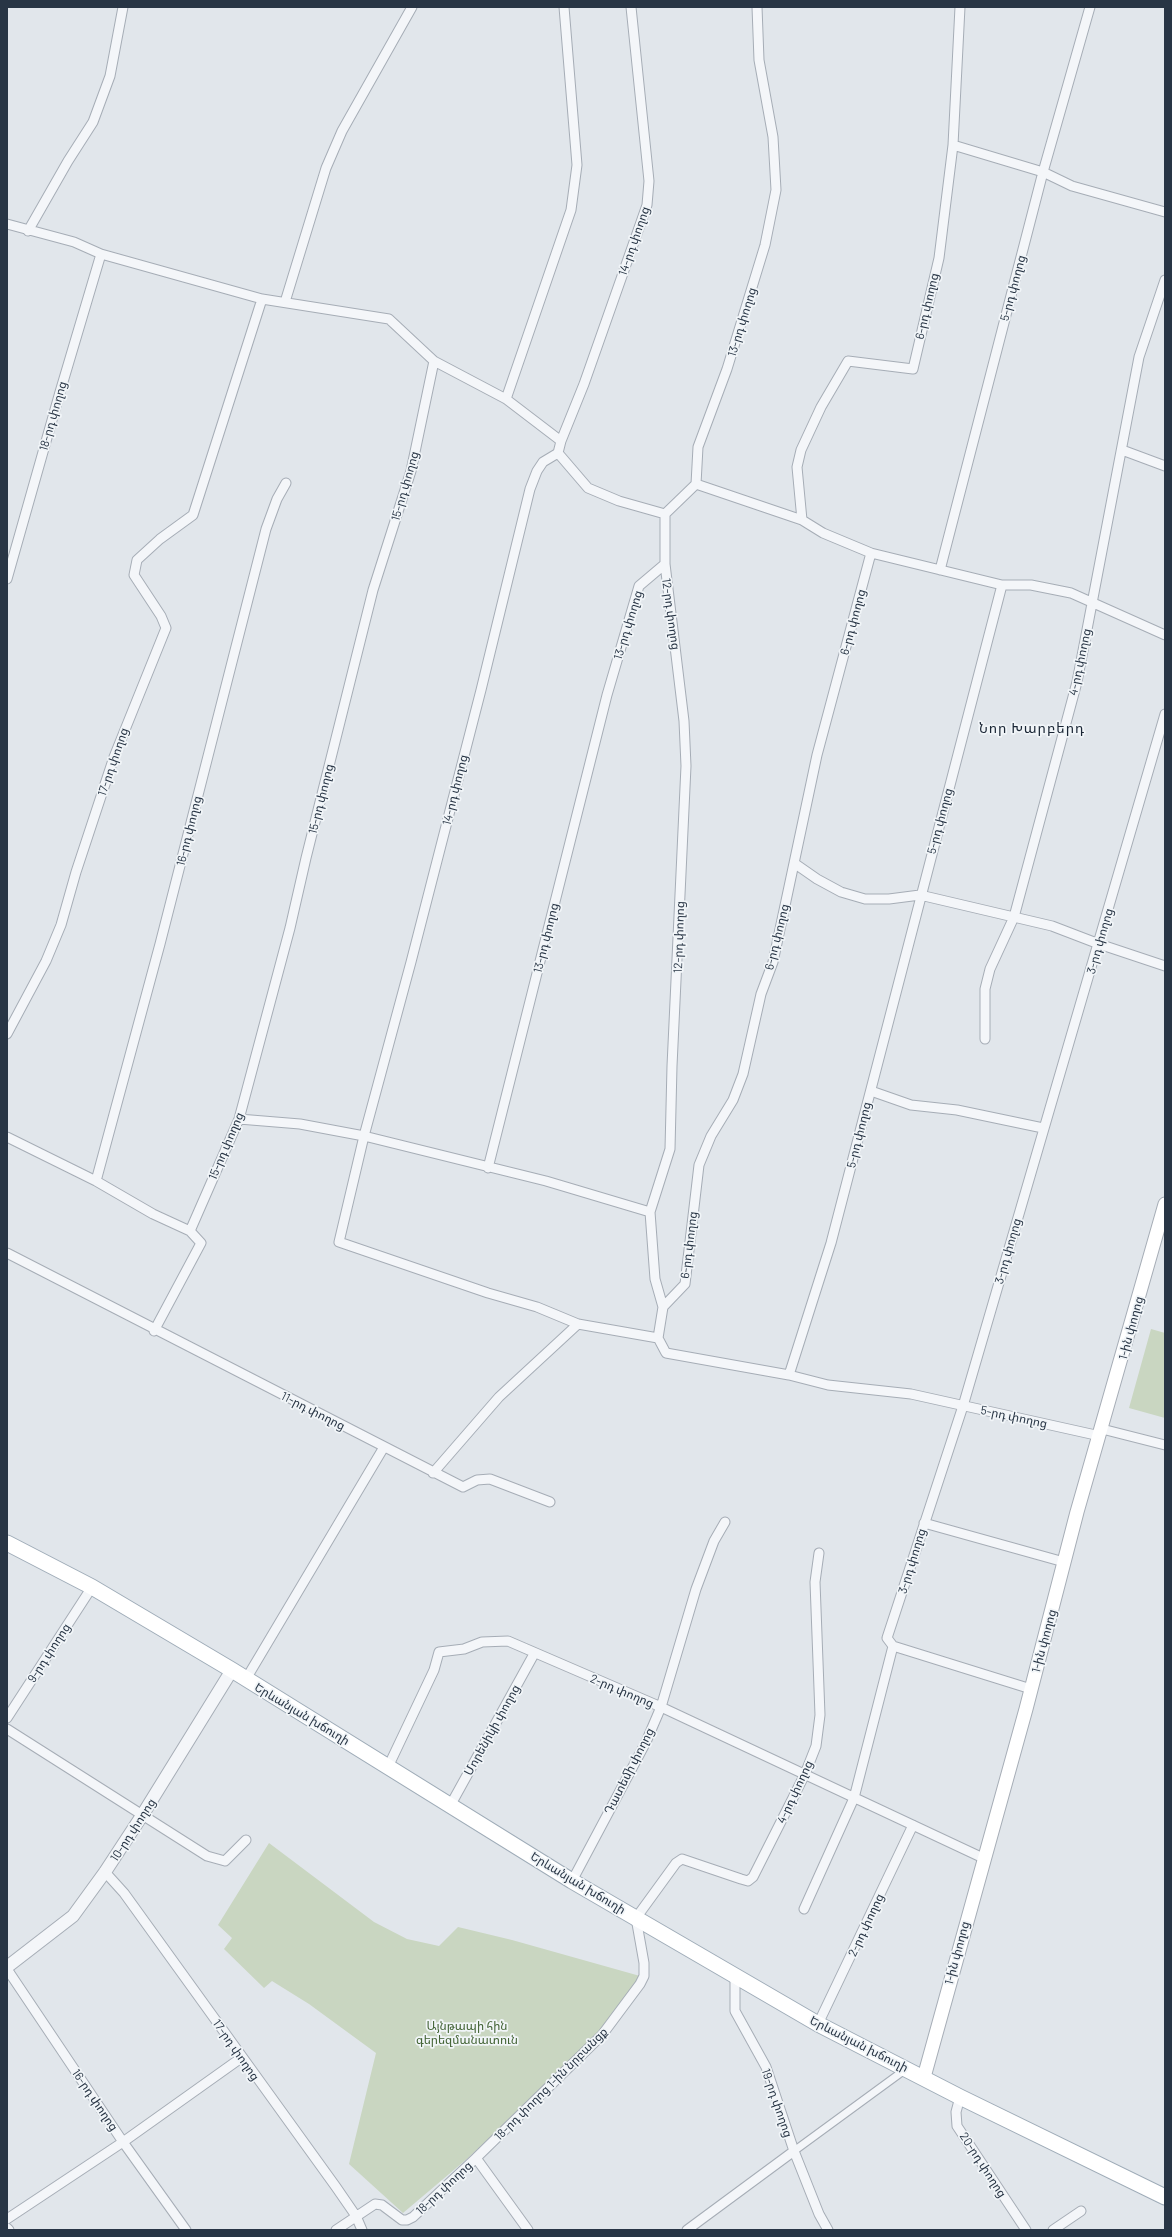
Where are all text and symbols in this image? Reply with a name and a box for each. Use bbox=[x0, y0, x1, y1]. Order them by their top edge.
street label: 14-րդ փողոց bbox=[615, 204, 653, 278]
street label: 5-րդ փողոց bbox=[997, 253, 1029, 323]
street label: 6-րդ փողոց bbox=[912, 271, 942, 341]
street label: 13-րդ փողոց bbox=[725, 285, 759, 359]
street label: 18-րդ փողոց bbox=[36, 379, 70, 453]
street label: 15-րդ փողոց bbox=[388, 449, 422, 523]
street label: 12-րդ փողոց bbox=[659, 577, 683, 651]
street label: 6-րդ փողոց bbox=[837, 587, 869, 657]
street label: 13-րդ փողոց bbox=[611, 588, 645, 662]
street label: 4-րդ փողոց bbox=[1066, 627, 1094, 697]
district label: Նոր Խարբերդ bbox=[979, 720, 1085, 736]
street label: 17-րդ փողոց bbox=[95, 726, 131, 798]
street label: 14-րդ փողոց bbox=[439, 753, 471, 827]
street label: 15-րդ փողոց bbox=[305, 762, 337, 836]
street label: 5-րդ փողոց bbox=[924, 786, 956, 856]
street label: 16-րդ փողոց bbox=[173, 794, 205, 868]
street label: 13-րդ փողոց bbox=[530, 901, 562, 975]
street label: 12-րդ փողոց bbox=[671, 901, 687, 973]
street label: 6-րդ փողոց bbox=[762, 902, 792, 972]
street label: 3-րդ փողոց bbox=[1084, 906, 1116, 976]
street label: 5-րդ փողոց bbox=[844, 1100, 874, 1170]
street label: 15-րդ փողոց bbox=[205, 1110, 247, 1182]
street label: 6-րդ փողոց bbox=[678, 1211, 700, 1279]
street label: 3-րդ փողոց bbox=[992, 1216, 1024, 1286]
street label: 1-ին փողոց bbox=[1116, 1295, 1146, 1361]
street label: 11-րդ փողոց bbox=[279, 1389, 347, 1433]
street label: 5-րդ փողոց bbox=[979, 1403, 1049, 1431]
street label: 3-րդ փողոց bbox=[895, 1527, 929, 1595]
street label: 1-ին փողոց bbox=[1029, 1608, 1059, 1674]
street label: 9-րդ փողոց bbox=[24, 1621, 74, 1685]
street label: 2-րդ փողոց bbox=[588, 1671, 656, 1711]
street label: Երևանյան խճուղի bbox=[252, 1680, 352, 1748]
street label: Մորենիկի փողոց bbox=[461, 1682, 523, 1778]
street label: Դատեմի փողոց bbox=[601, 1725, 657, 1817]
street label: 4-րդ փողոց bbox=[774, 1758, 816, 1826]
street label: 10-րդ փողոց bbox=[107, 1796, 159, 1864]
street label: Երևանյան խճուղի bbox=[528, 1849, 628, 1917]
street label: 2-րդ փողոց bbox=[845, 1891, 887, 1959]
street label: 1-ին փողոց bbox=[942, 1920, 972, 1986]
street label: Երևանյան խճուղի bbox=[807, 2013, 911, 2075]
street label: 17-րդ փողոց bbox=[210, 2017, 262, 2083]
park label: Այնթապի հին գերեզմանատուն bbox=[416, 2019, 518, 2047]
street label: 18-րդ փողոց 1-ին նրբանցք bbox=[491, 2024, 611, 2144]
street label: 16-րդ փողոց bbox=[69, 2066, 121, 2134]
street label: 19-րդ փողոց bbox=[758, 2067, 796, 2139]
street label: 20-րդ փողոց bbox=[957, 2130, 1009, 2200]
street label: 18-րդ փողոց bbox=[413, 2158, 475, 2218]

